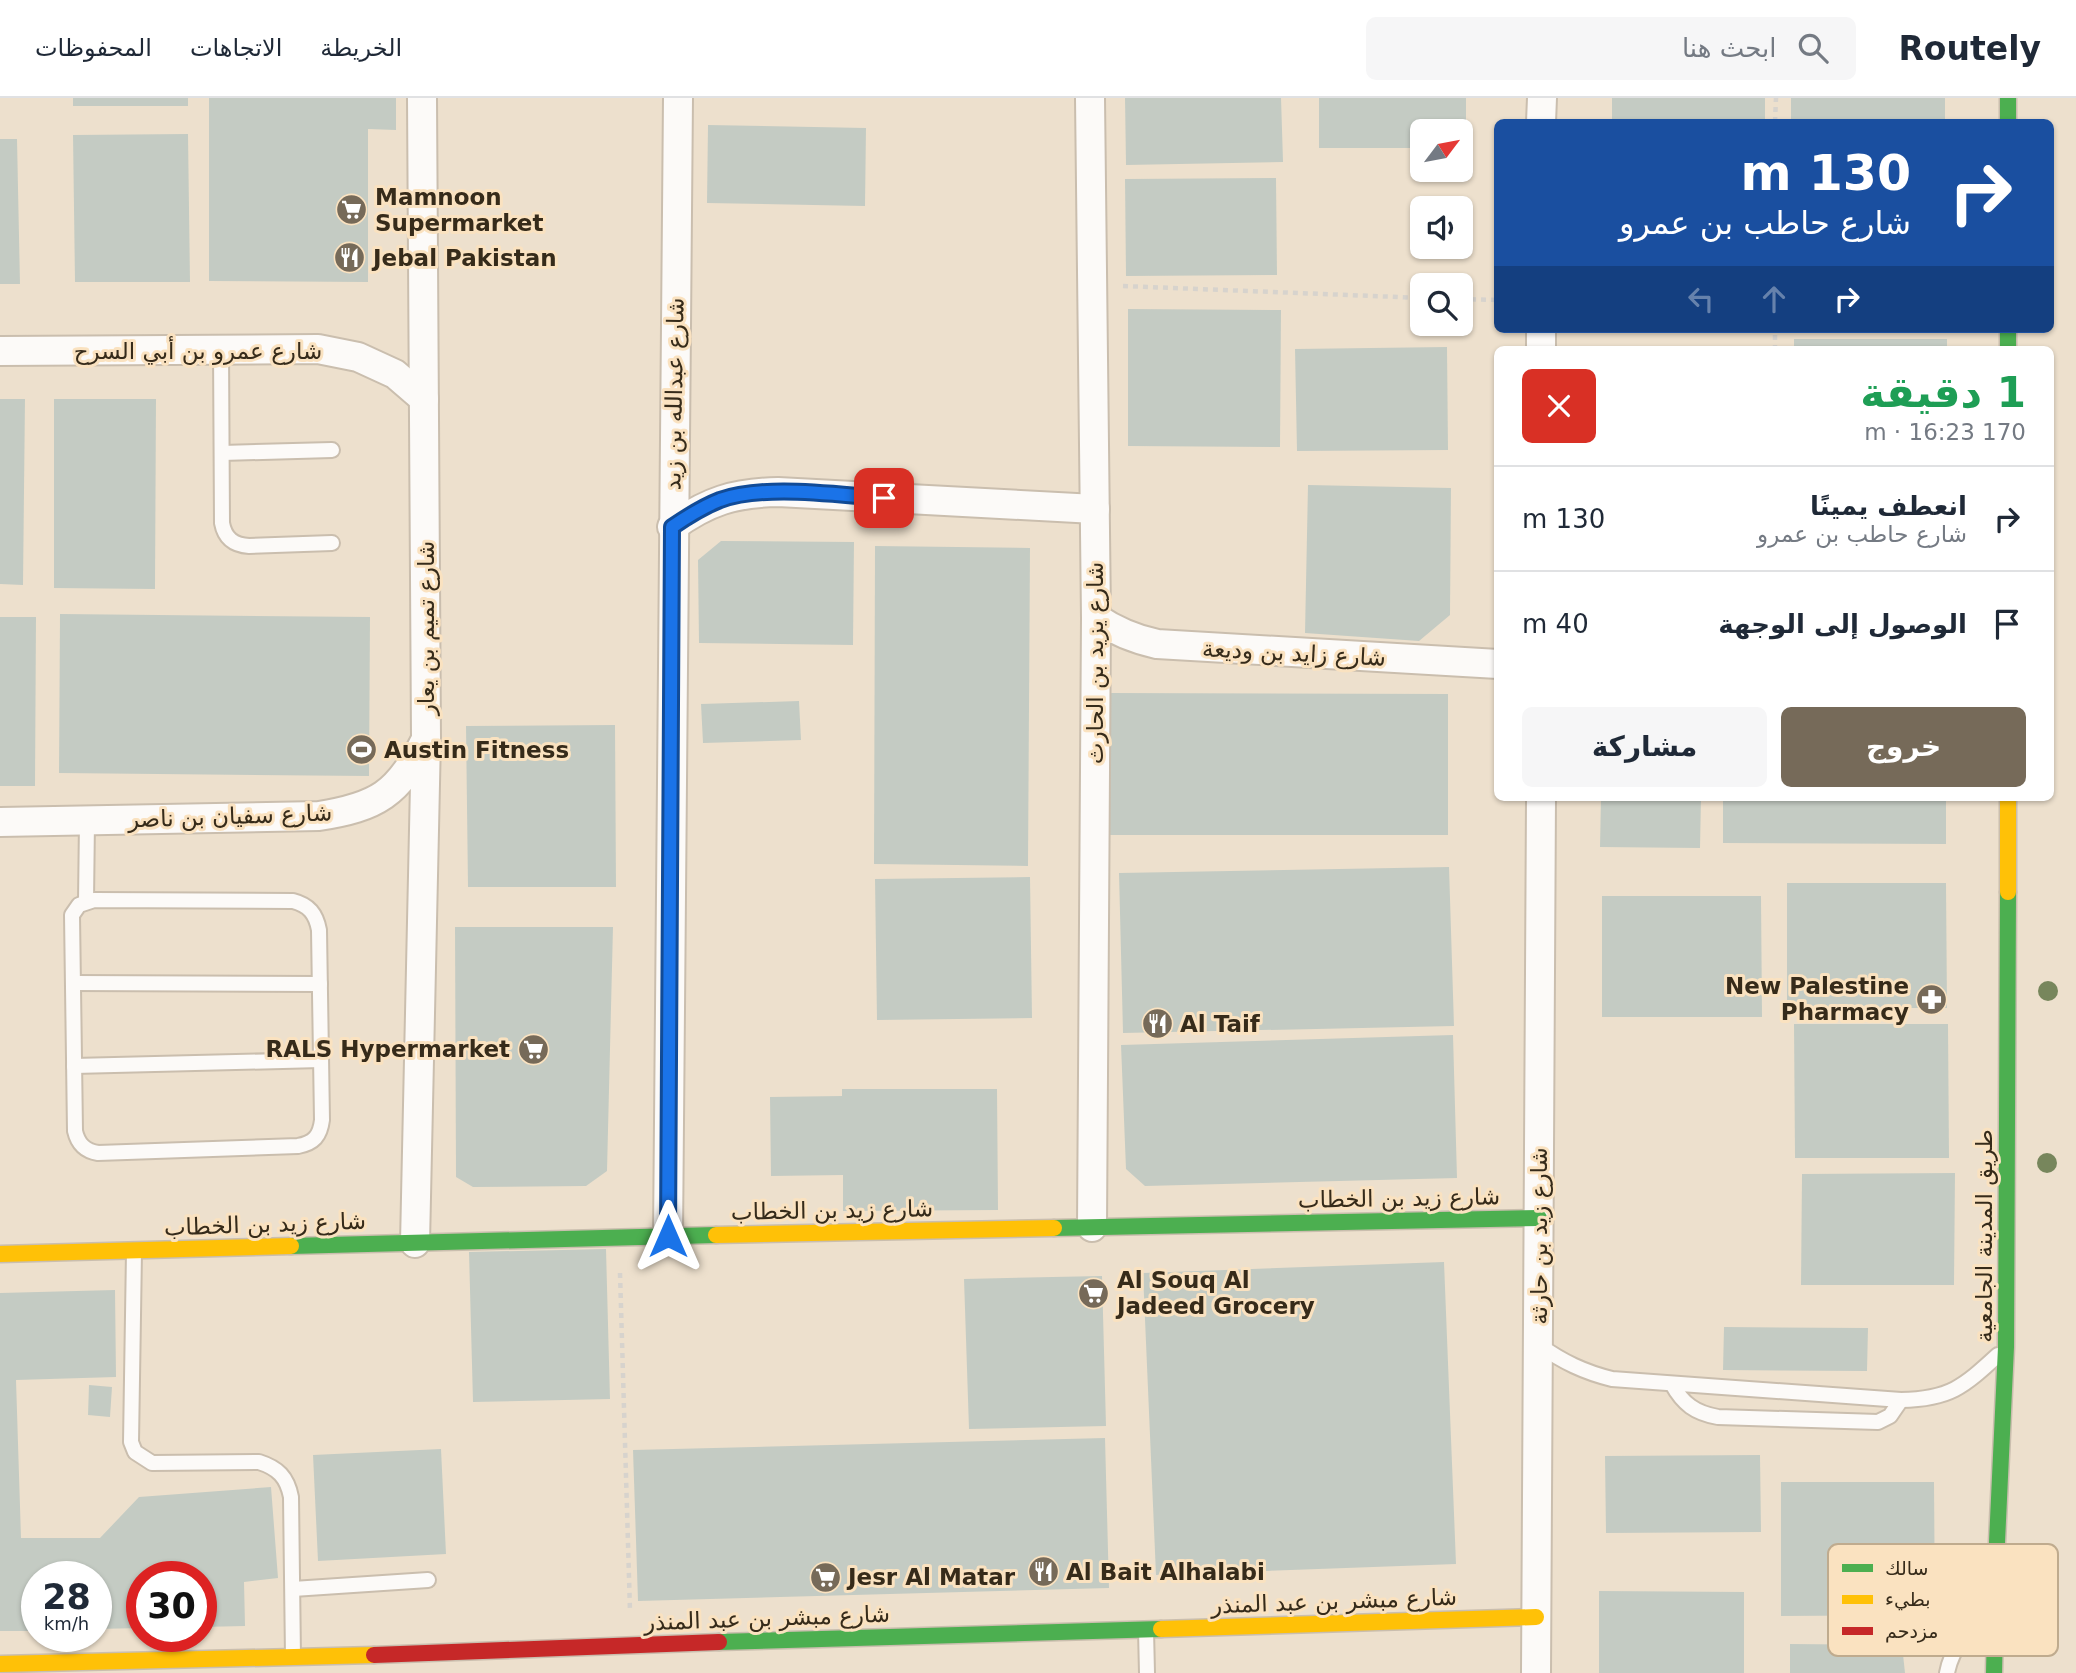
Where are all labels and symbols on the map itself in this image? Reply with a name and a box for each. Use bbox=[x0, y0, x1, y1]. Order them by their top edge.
north arrow bbox=[1410, 119, 1474, 182]
place label: Mamnoon Supermarket bbox=[375, 184, 543, 236]
supermarket icon: Mamnoon Supermarket bbox=[335, 193, 369, 227]
restaurant icon: Jebal Pakistan bbox=[333, 241, 367, 275]
place label: Jebal Pakistan bbox=[371, 245, 557, 271]
street label: شارع عبدالله بن زيد bbox=[659, 297, 690, 491]
street label: شارع عمرو بن أبي السرح bbox=[74, 336, 322, 365]
pin bbox=[854, 468, 914, 528]
street label: شارع تميم بن يعار bbox=[413, 541, 440, 716]
street label: شارع يزيد بن الحارث bbox=[1082, 562, 1109, 764]
street label: شارع زايد بن وديعة bbox=[1201, 635, 1387, 672]
sports icon: Austin Fitness bbox=[344, 733, 378, 767]
place label: Austin Fitness bbox=[384, 737, 569, 763]
street label: شارع سفيان بن ناصر bbox=[126, 799, 333, 834]
place label: New Palestine Pharmacy bbox=[1725, 973, 1909, 1025]
pharmacy icon: New Palestine Pharmacy bbox=[1915, 982, 1949, 1016]
restaurant icon: Al Taif bbox=[1140, 1007, 1174, 1041]
place label: Al Taif bbox=[1180, 1011, 1261, 1037]
supermarket icon: RALS Hypermarket bbox=[516, 1032, 550, 1066]
place label: RALS Hypermarket bbox=[266, 1036, 510, 1062]
street label: طريق المدينة الجامعية bbox=[1971, 1129, 1998, 1343]
street label: شارع زيد بن حارثة bbox=[1526, 1147, 1553, 1325]
street label: شارع زيد بن الخطاب bbox=[1298, 1183, 1500, 1214]
street label: شارع زيد بن الخطاب bbox=[731, 1195, 933, 1226]
position arrow bbox=[631, 1199, 705, 1273]
street label: شارع زيد بن الخطاب bbox=[163, 1207, 367, 1242]
place label: Al Souq Al Jadeed Grocery bbox=[1115, 1267, 1315, 1319]
supermarket icon: Al Souq Al Jadeed Grocery bbox=[1077, 1276, 1111, 1310]
legend bbox=[1828, 1544, 2058, 1656]
restaurant icon: Al Bait Alhalabi bbox=[1026, 1555, 1060, 1589]
text: سالك bbox=[1885, 1557, 1929, 1579]
place label: Al Bait Alhalabi bbox=[1066, 1559, 1265, 1585]
supermarket icon: Jesr Al Matar bbox=[808, 1560, 842, 1594]
speed limit sign: 30 bbox=[126, 1561, 217, 1652]
place label: Jesr Al Matar bbox=[846, 1564, 1016, 1590]
street label: شارع مبشر بن عبد المنذر bbox=[1209, 1584, 1458, 1619]
text: بطيء bbox=[1885, 1588, 1931, 1611]
street label: شارع مبشر بن عبد المنذر bbox=[642, 1601, 891, 1636]
text: مزدحم bbox=[1885, 1620, 1939, 1643]

